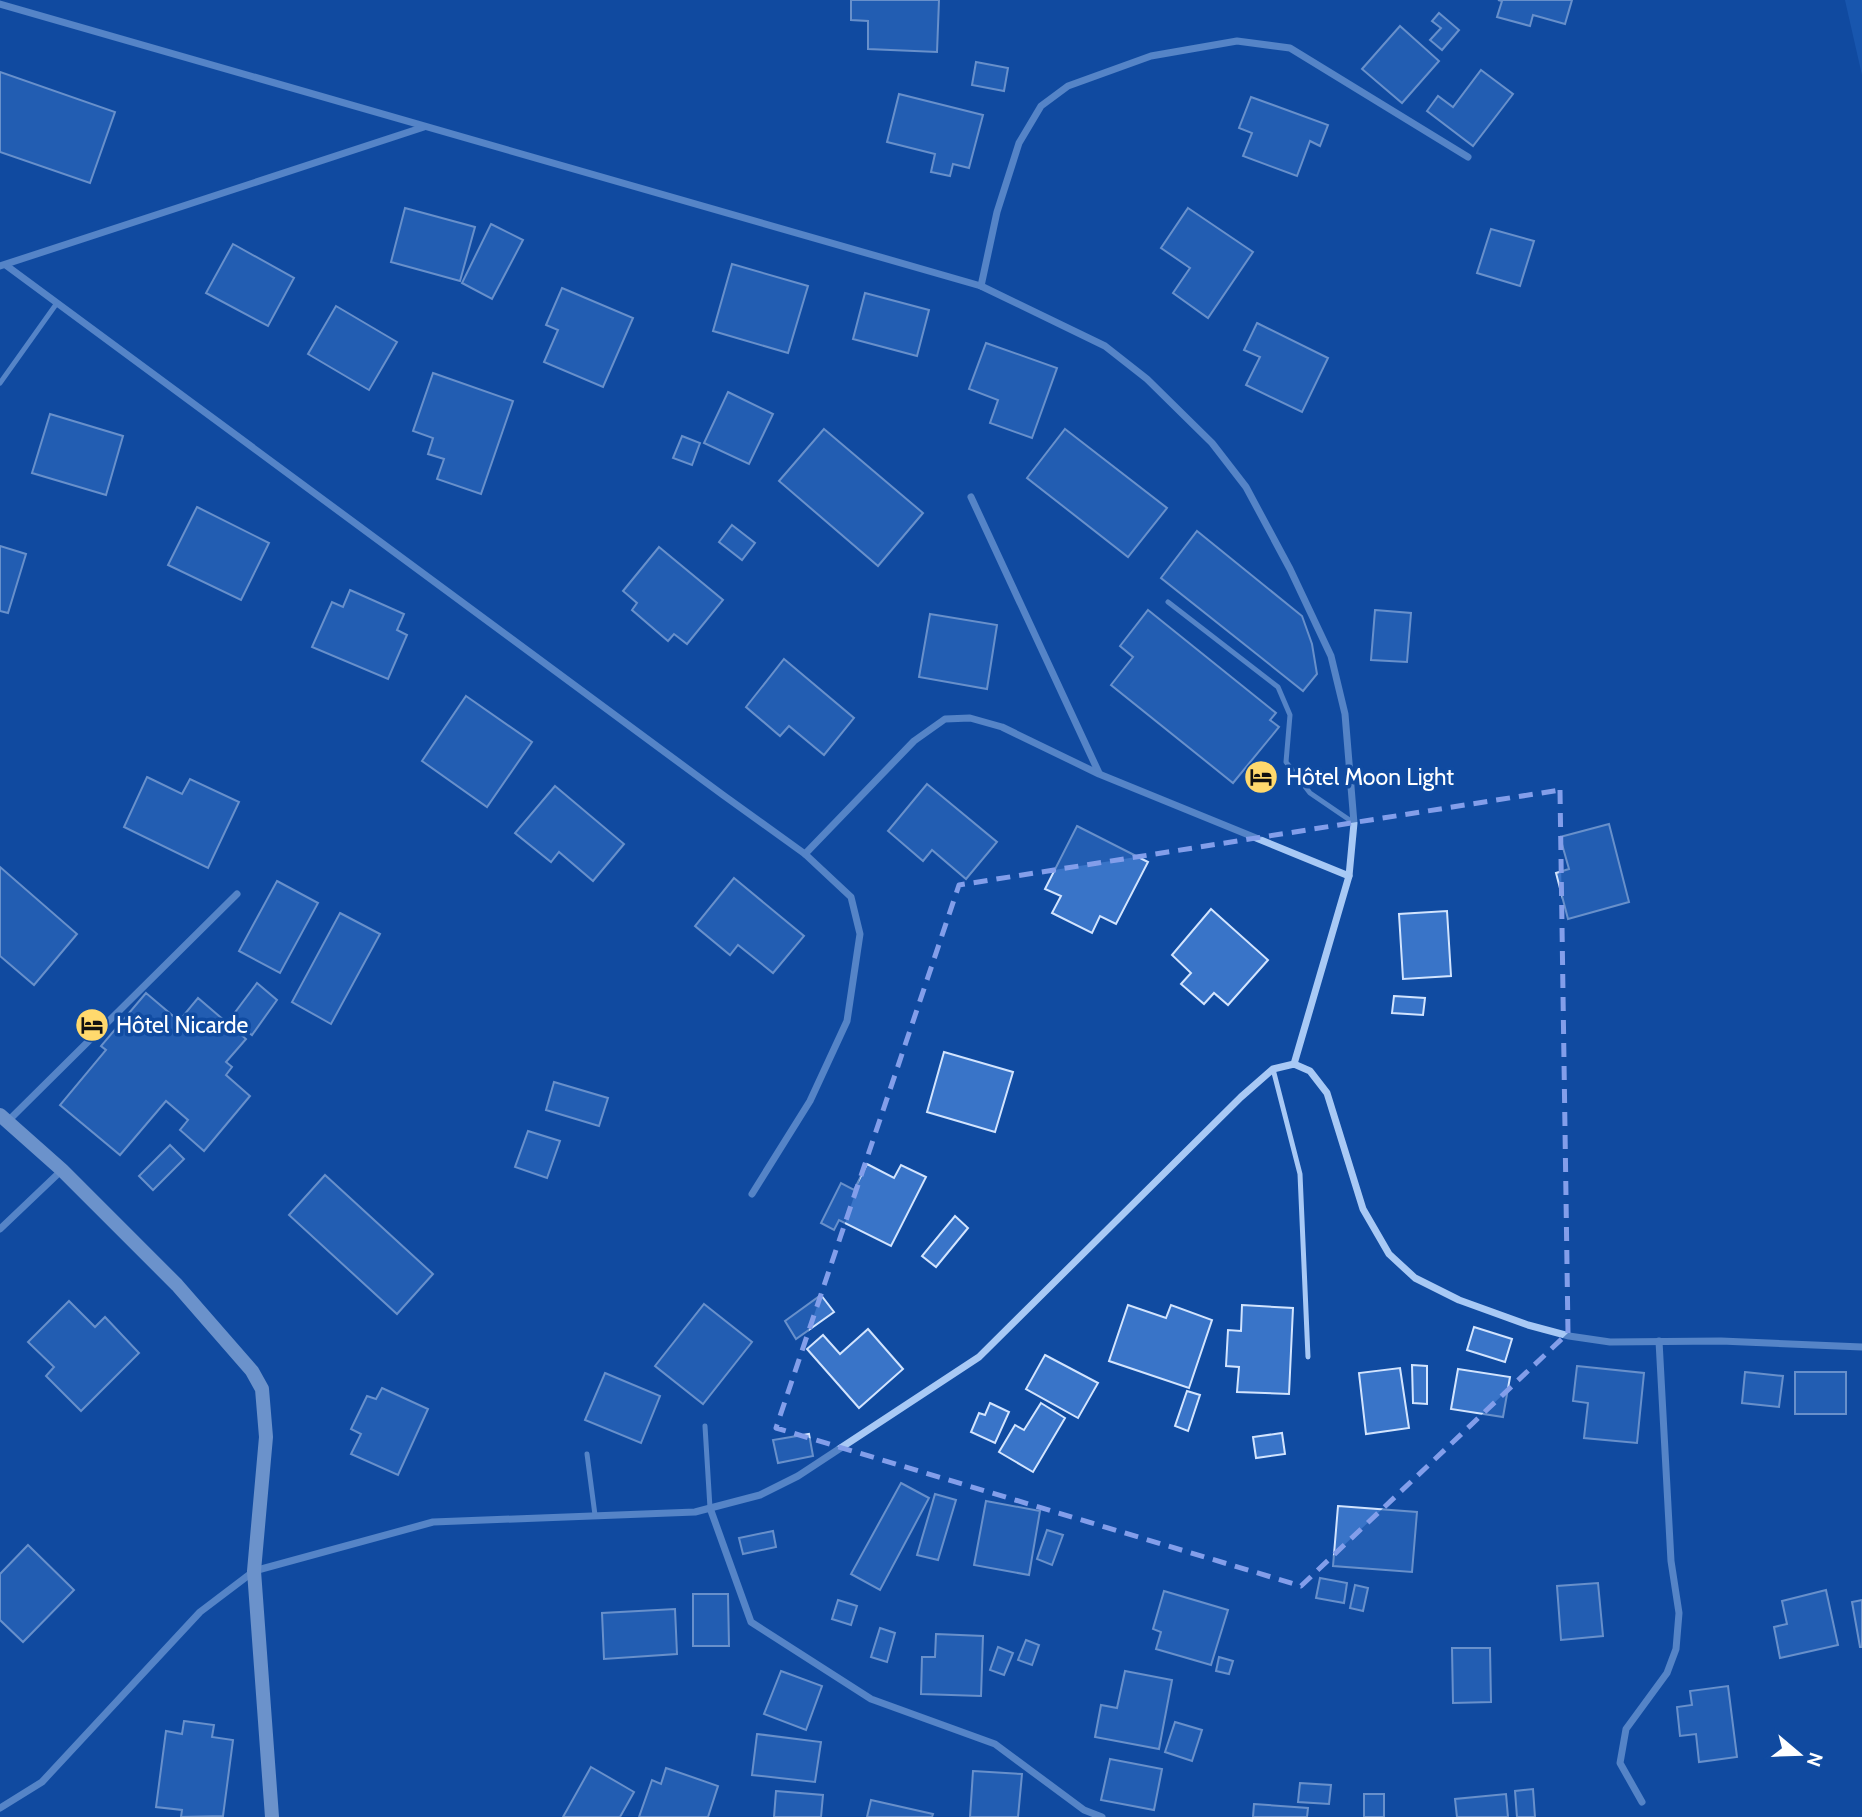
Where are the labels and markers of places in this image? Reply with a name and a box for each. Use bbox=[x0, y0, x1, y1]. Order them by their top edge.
hotel icon: Hôtel Moon Light bbox=[1242, 758, 1280, 796]
place label: Hôtel Moon Light bbox=[1286, 763, 1454, 791]
hotel icon: Hôtel Nicarde bbox=[73, 1006, 111, 1044]
place label: Hôtel Nicarde bbox=[116, 1011, 249, 1039]

